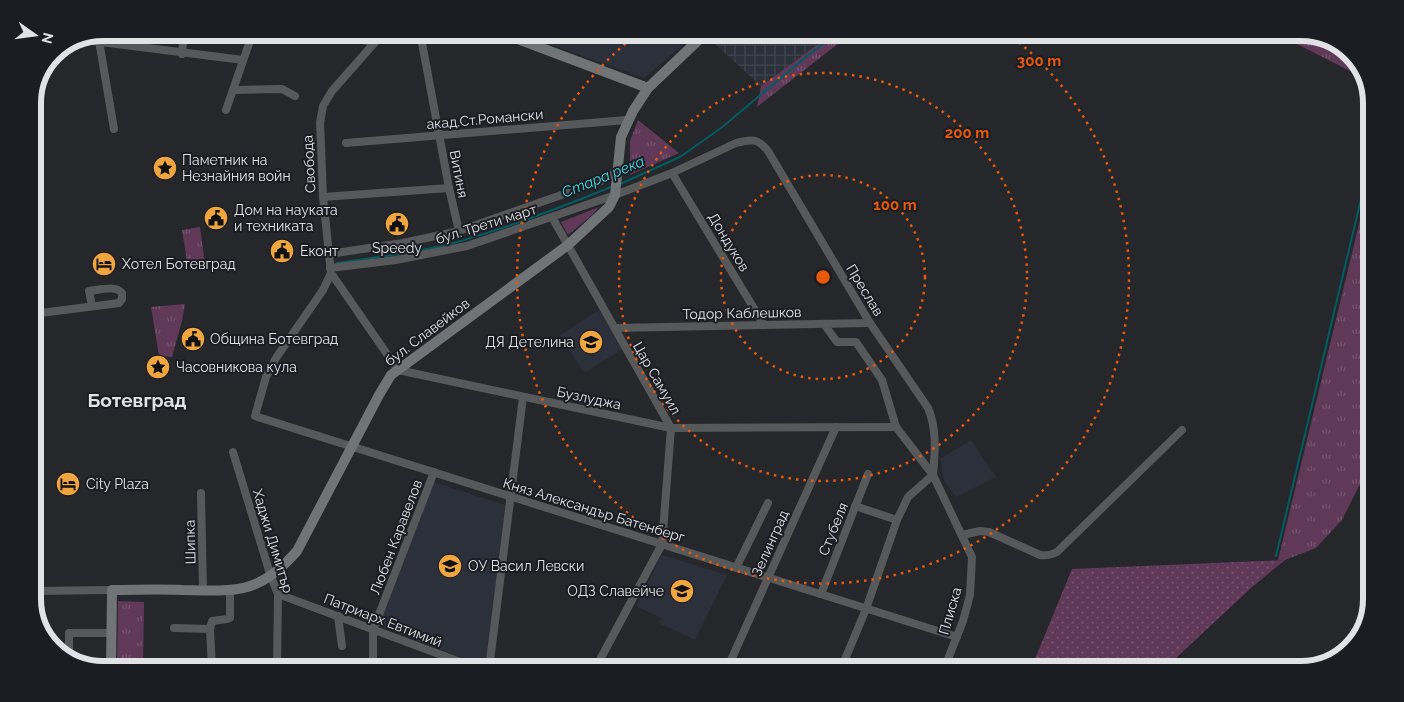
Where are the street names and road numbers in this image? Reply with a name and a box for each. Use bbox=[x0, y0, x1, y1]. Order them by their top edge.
street label: акад.Ст.Романски bbox=[426, 106, 544, 132]
street label: Свобода bbox=[299, 135, 319, 193]
street label: Витиня bbox=[447, 149, 471, 199]
street label: бул. Трети март bbox=[433, 201, 539, 247]
street label: Дондуков bbox=[705, 210, 753, 274]
street label: Преслав bbox=[843, 261, 887, 319]
street label: бул. Славейков bbox=[381, 295, 473, 369]
street label: Тодор Каблешков bbox=[682, 304, 802, 322]
street label: Цар Самуил bbox=[630, 339, 684, 417]
street label: Бузлуджа bbox=[555, 383, 623, 413]
street label: Княз Александър Батенберг bbox=[501, 475, 687, 545]
street label: Любен Каравелов bbox=[367, 477, 425, 597]
street label: Хаджи Димитър bbox=[250, 487, 297, 595]
street label: Стубеля bbox=[815, 500, 851, 558]
street label: Зелинград bbox=[748, 508, 792, 578]
street label: Шипка bbox=[182, 520, 198, 564]
street label: Плиска bbox=[936, 585, 964, 637]
street label: Патриарх Евтимий bbox=[322, 590, 444, 650]

